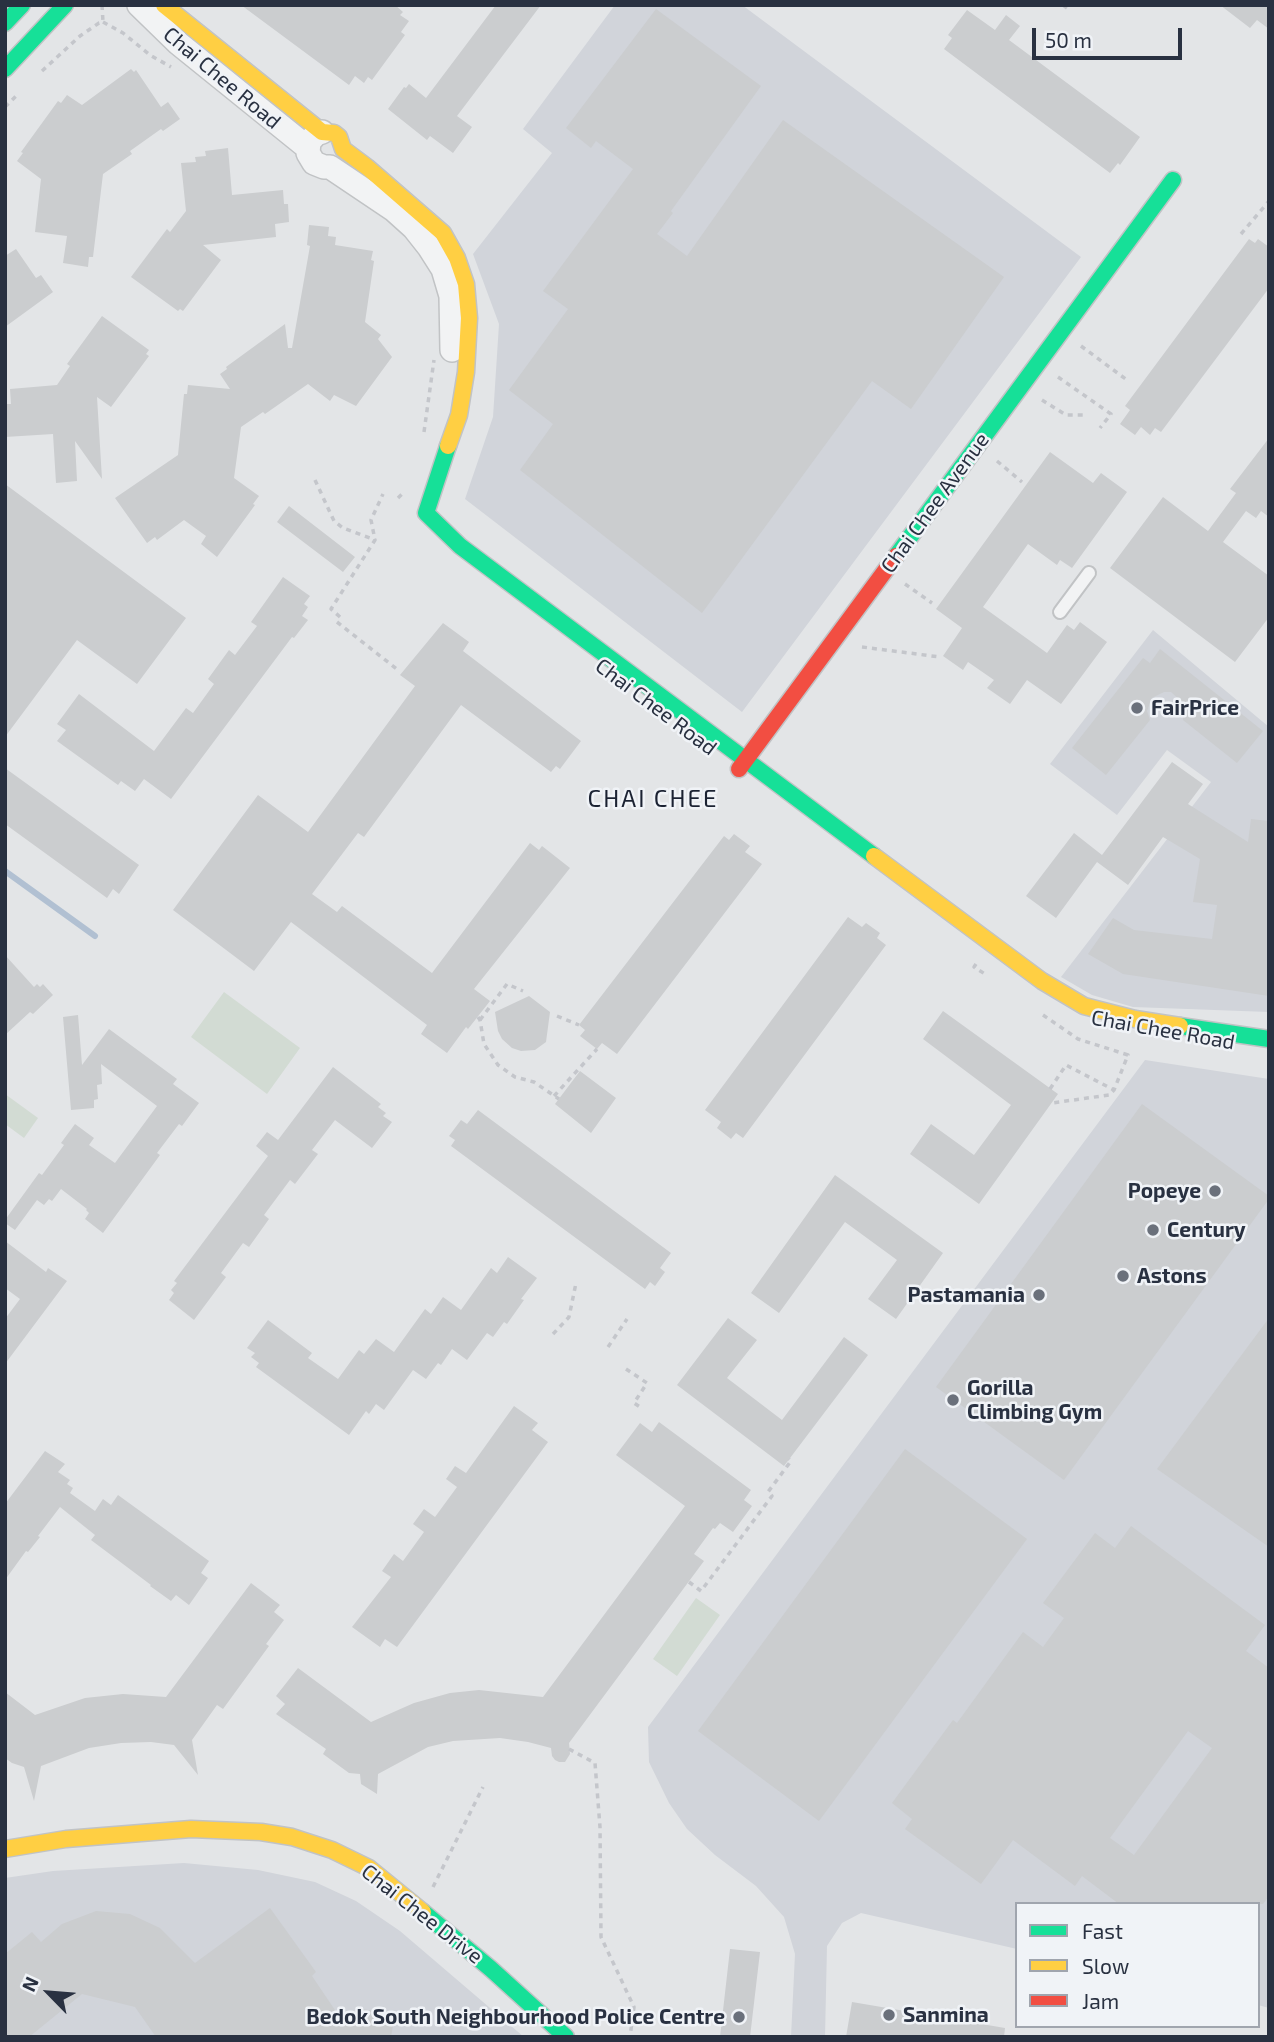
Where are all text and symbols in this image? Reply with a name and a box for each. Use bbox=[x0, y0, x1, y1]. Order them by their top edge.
scale bar bbox=[1036, 14, 1186, 58]
street label: Chai Chee Road bbox=[158, 22, 286, 134]
text: 50 m bbox=[1045, 27, 1092, 52]
street label: Chai Chee Avenue bbox=[876, 428, 994, 578]
street label: Chai Chee Road bbox=[590, 653, 722, 761]
place label: FairPrice bbox=[1151, 695, 1239, 721]
marker: FairPrice bbox=[1129, 700, 1145, 716]
district label: CHAI CHEE bbox=[589, 785, 717, 813]
street label: Chai Chee Road bbox=[1089, 1005, 1237, 1055]
place label: Popeye bbox=[1128, 1178, 1201, 1204]
marker: Popeye bbox=[1207, 1183, 1223, 1199]
place label: Century bbox=[1167, 1217, 1246, 1243]
marker: Century bbox=[1145, 1222, 1161, 1238]
place label: Astons bbox=[1137, 1263, 1207, 1289]
marker: Astons bbox=[1115, 1268, 1131, 1284]
place label: Pastamania bbox=[908, 1282, 1025, 1308]
marker: Pastamania bbox=[1031, 1287, 1047, 1303]
place label: Gorilla Climbing Gym bbox=[967, 1375, 1102, 1425]
marker: Gorilla Climbing Gym bbox=[945, 1392, 961, 1408]
street label: Chai Chee Drive bbox=[356, 1859, 488, 1969]
legend bbox=[1015, 1902, 1260, 2028]
text: Fast bbox=[1082, 1918, 1123, 1943]
text: Slow bbox=[1082, 1953, 1129, 1978]
north arrow bbox=[14, 1958, 84, 2028]
text: N bbox=[16, 1973, 43, 1995]
text: Jam bbox=[1082, 1988, 1119, 2013]
place label: Sanmina bbox=[903, 2002, 989, 2028]
place label: Bedok South Neighbourhood Police Centre bbox=[306, 2004, 725, 2030]
marker: Sanmina bbox=[881, 2007, 897, 2023]
marker: Bedok South Neighbourhood Police Centre bbox=[731, 2009, 747, 2025]

